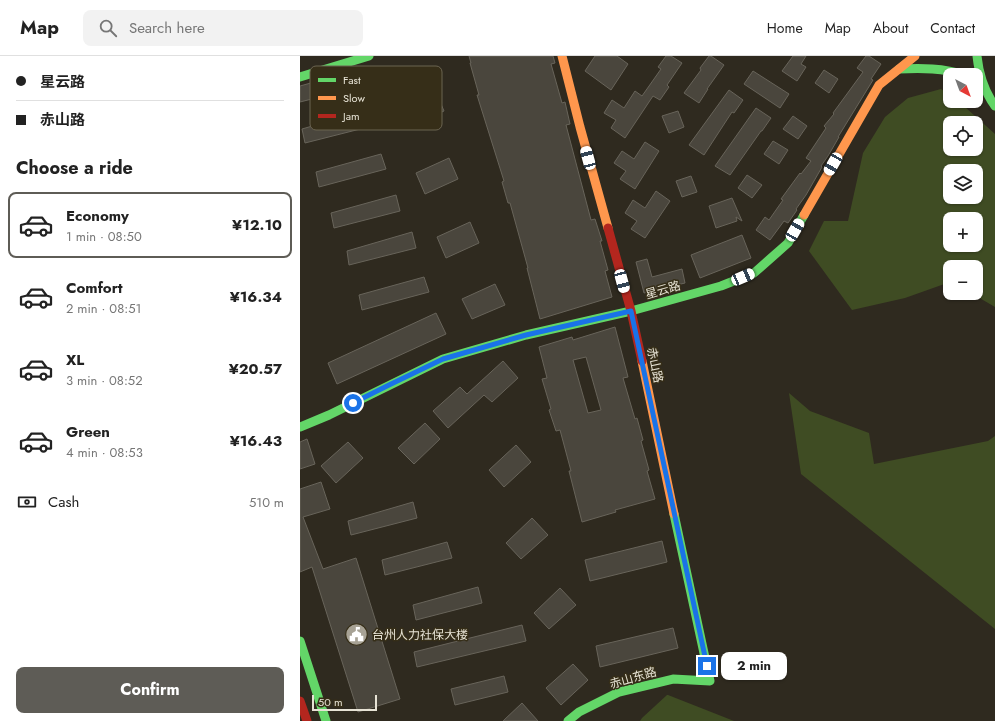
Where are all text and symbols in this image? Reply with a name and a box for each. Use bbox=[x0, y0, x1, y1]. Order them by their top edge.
search box bbox=[83, 10, 363, 46]
text: Map bbox=[20, 14, 59, 41]
icon: search bbox=[97, 17, 119, 39]
text: Search here bbox=[129, 17, 205, 39]
text: Home bbox=[767, 18, 803, 38]
text: Map bbox=[825, 18, 851, 38]
text: About bbox=[873, 18, 908, 38]
text: Contact bbox=[930, 18, 975, 38]
legend bbox=[310, 66, 442, 130]
north arrow bbox=[943, 68, 983, 108]
map controls bbox=[943, 68, 983, 300]
text: 星云路 bbox=[40, 71, 85, 93]
text: Fast bbox=[343, 72, 361, 88]
text: Slow bbox=[343, 90, 365, 106]
text: Jam bbox=[341, 108, 360, 124]
text: 赤山路 bbox=[40, 109, 85, 131]
button: locate bbox=[943, 116, 983, 156]
car bbox=[579, 145, 597, 171]
car bbox=[822, 151, 844, 177]
text: Choose a ride bbox=[16, 155, 133, 181]
button: layers bbox=[943, 164, 983, 204]
text: Economy bbox=[66, 205, 129, 227]
icon: car bbox=[18, 207, 54, 243]
button: + bbox=[943, 212, 983, 252]
text: ¥12.10 bbox=[232, 214, 282, 236]
car bbox=[784, 217, 806, 243]
text: 1 min · 08:50 bbox=[66, 227, 142, 246]
button: − bbox=[943, 260, 983, 300]
car bbox=[730, 267, 756, 287]
car bbox=[613, 268, 631, 294]
street label: 星云路 bbox=[643, 276, 683, 304]
text: Comfort bbox=[66, 277, 123, 299]
icon: car bbox=[18, 279, 54, 315]
text: ¥16.34 bbox=[230, 286, 282, 308]
text: 2 min · 08:51 bbox=[66, 299, 141, 318]
street label: 赤山路 bbox=[642, 346, 668, 384]
text: XL bbox=[66, 349, 84, 371]
icon: car bbox=[18, 351, 54, 387]
text: ¥20.57 bbox=[229, 358, 282, 380]
text: 3 min · 08:52 bbox=[66, 371, 143, 390]
route start bbox=[344, 394, 362, 412]
text: Green bbox=[66, 421, 110, 443]
icon: car bbox=[18, 423, 54, 459]
text: ¥16.43 bbox=[230, 430, 282, 452]
text: 4 min · 08:53 bbox=[66, 443, 143, 462]
icon: cash bbox=[16, 491, 38, 513]
text: Cash bbox=[48, 491, 79, 513]
text: 510 m bbox=[249, 493, 284, 512]
public building icon: 台州人力社保大楼 bbox=[344, 622, 370, 648]
place label: 台州人力社保大楼 bbox=[372, 626, 468, 644]
callout: 2 min bbox=[721, 652, 787, 680]
text: 2 min bbox=[737, 656, 771, 675]
route end bbox=[698, 657, 716, 675]
street label: 赤山东路 bbox=[607, 663, 659, 693]
button: Confirm bbox=[16, 667, 284, 713]
scale bar bbox=[312, 693, 377, 712]
text: 50 m bbox=[318, 694, 343, 710]

